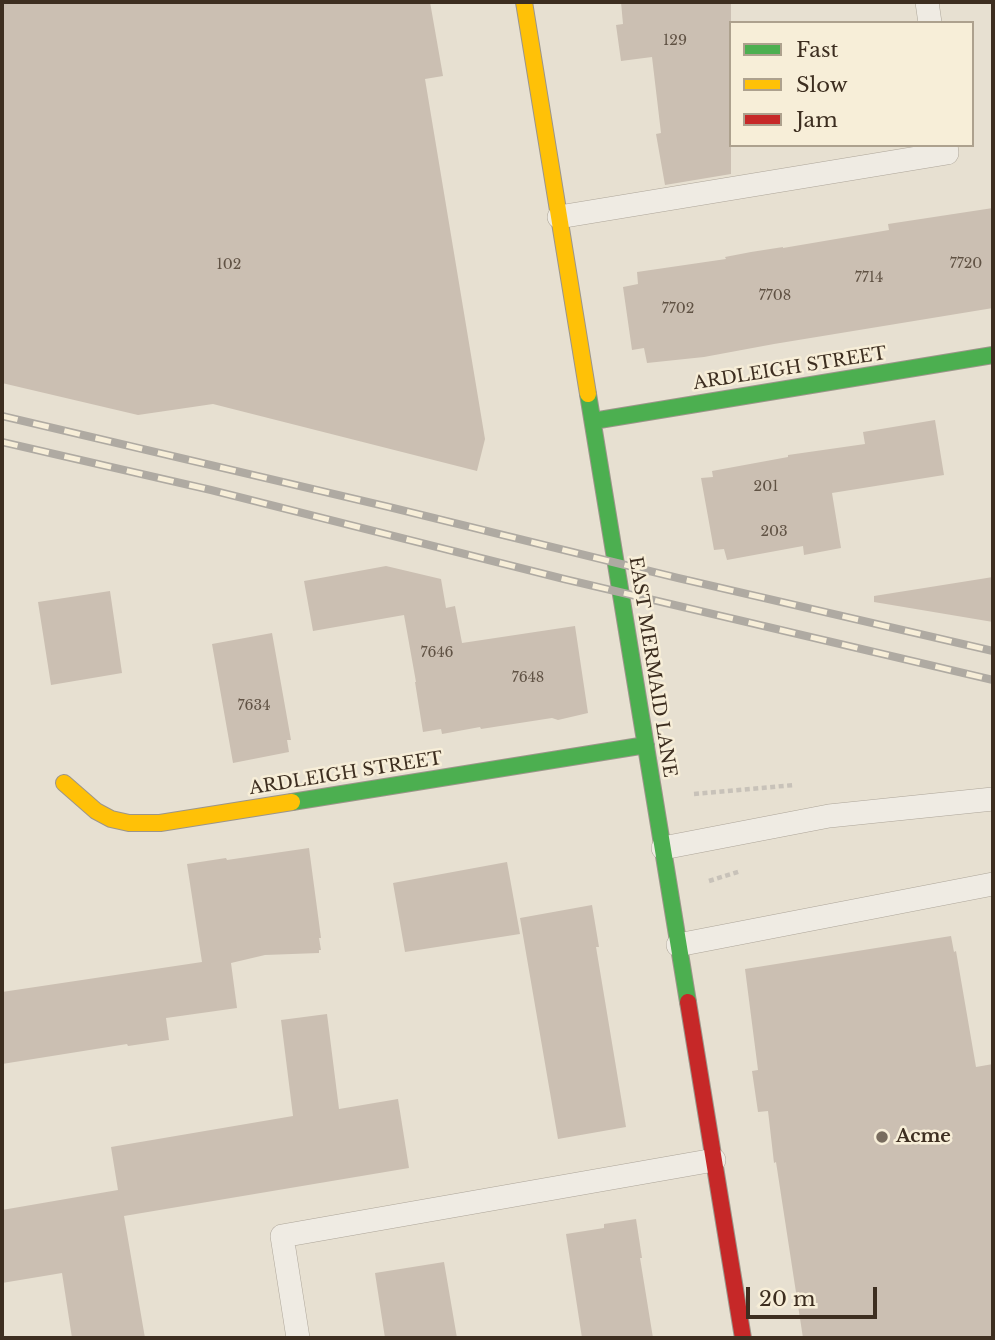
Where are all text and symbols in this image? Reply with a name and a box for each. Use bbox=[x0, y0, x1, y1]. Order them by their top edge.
legend bbox=[729, 21, 974, 147]
house number: 129 bbox=[663, 33, 687, 49]
text: Fast bbox=[796, 37, 838, 63]
text: Slow bbox=[796, 72, 848, 98]
text: Jam bbox=[796, 107, 838, 133]
house number: 7720 bbox=[950, 256, 982, 272]
house number: 102 bbox=[217, 257, 241, 273]
house number: 7714 bbox=[855, 270, 883, 286]
house number: 7708 bbox=[759, 288, 791, 304]
house number: 7702 bbox=[662, 301, 694, 317]
street label: ARDLEIGH STREET bbox=[692, 343, 888, 395]
house number: 201 bbox=[754, 479, 778, 495]
house number: 203 bbox=[760, 524, 788, 540]
street label: EAST MERMAID LANE bbox=[624, 555, 680, 779]
house number: 7646 bbox=[420, 645, 454, 661]
house number: 7648 bbox=[512, 670, 544, 686]
house number: 7634 bbox=[238, 698, 270, 714]
street label: ARDLEIGH STREET bbox=[248, 748, 444, 800]
place label: Acme bbox=[896, 1126, 951, 1148]
marker: Acme bbox=[874, 1129, 890, 1145]
scale bar bbox=[750, 1274, 881, 1318]
text: 20 m bbox=[759, 1286, 816, 1312]

